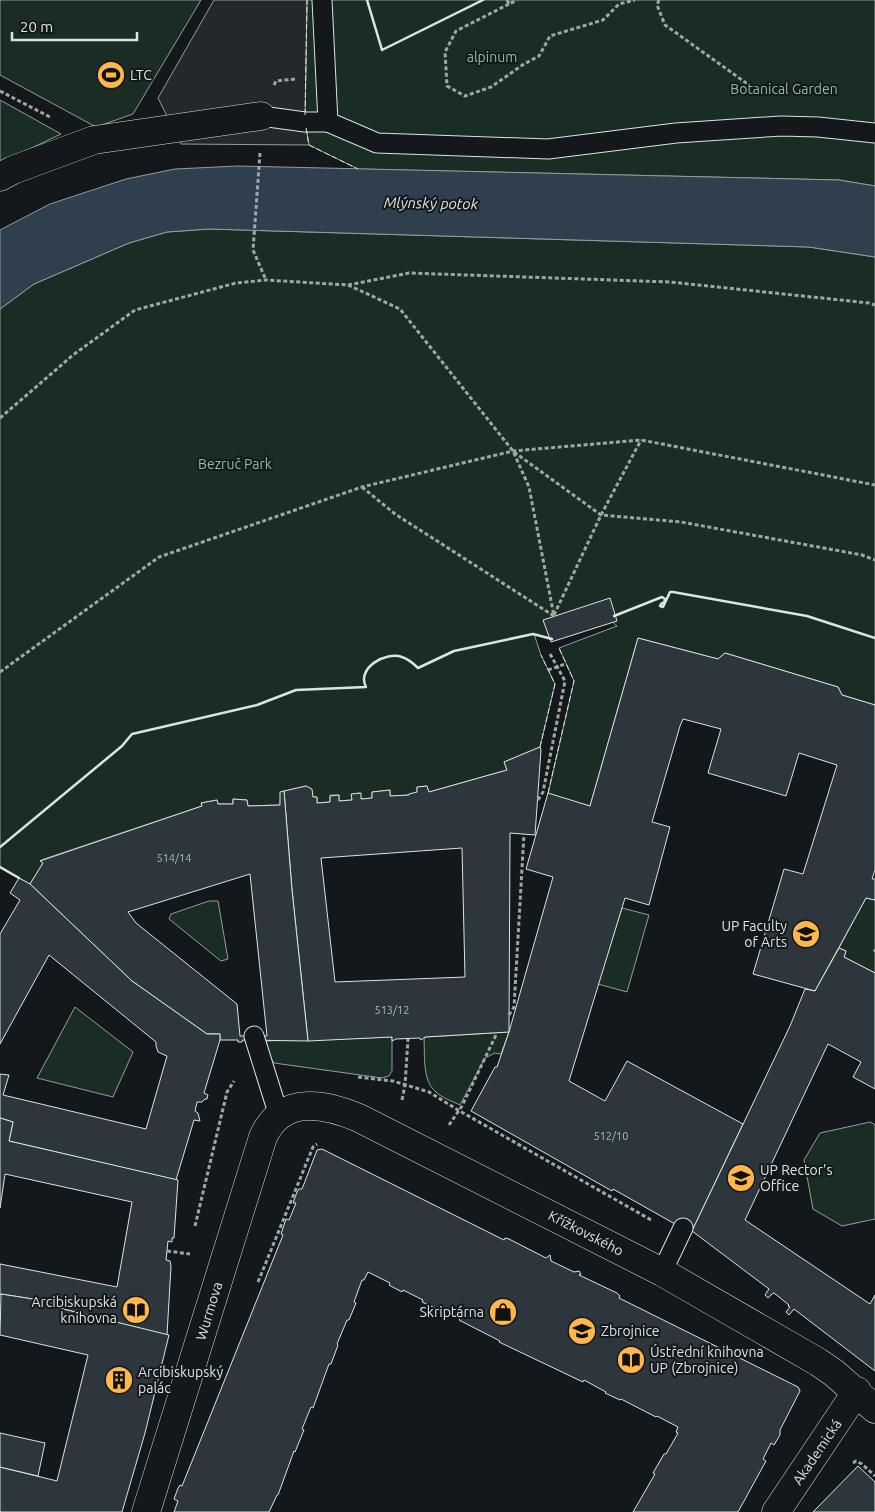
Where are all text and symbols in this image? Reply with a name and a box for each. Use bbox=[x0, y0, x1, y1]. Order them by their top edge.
scale bar bbox=[12, 10, 138, 42]
text: 20 m bbox=[20, 18, 53, 35]
park label: alpinum bbox=[467, 49, 517, 65]
sports icon: LTC bbox=[96, 60, 126, 90]
place label: LTC bbox=[130, 67, 152, 83]
park label: Botanical Garden bbox=[730, 81, 838, 97]
water label: Mlýnský potok bbox=[384, 194, 479, 212]
park label: Bezruč Park bbox=[198, 456, 272, 472]
house number: 514/14 bbox=[156, 852, 192, 864]
place label: UP Faculty of Arts bbox=[721, 918, 787, 950]
school or university icon: UP Faculty of Arts bbox=[791, 919, 821, 949]
house number: 513/12 bbox=[374, 1004, 410, 1016]
house number: 512/10 bbox=[593, 1130, 629, 1142]
place label: UP Rector's Office bbox=[760, 1162, 833, 1194]
school or university icon: UP Rector's Office bbox=[726, 1163, 756, 1193]
street label: Křížkovského bbox=[546, 1207, 626, 1259]
street label: Wurmova bbox=[193, 1280, 225, 1342]
place label: Arcibiskupská knihovna bbox=[31, 1294, 117, 1326]
library icon: Arcibiskupská knihovna bbox=[121, 1295, 151, 1325]
shop icon: Skriptárna bbox=[488, 1297, 518, 1327]
place label: Skriptárna bbox=[420, 1304, 484, 1320]
school or university icon: Zbrojnice bbox=[567, 1316, 597, 1346]
place label: Zbrojnice bbox=[601, 1323, 660, 1339]
place label: Ústřední knihovna UP (Zbrojnice) bbox=[650, 1343, 764, 1376]
library icon: Ústřední knihovna UP (Zbrojnice) bbox=[616, 1345, 646, 1375]
place label: Arcibiskupský palác bbox=[138, 1364, 223, 1396]
building icon: Arcibiskupský palác bbox=[104, 1365, 134, 1395]
street label: Akademická bbox=[789, 1416, 845, 1488]

